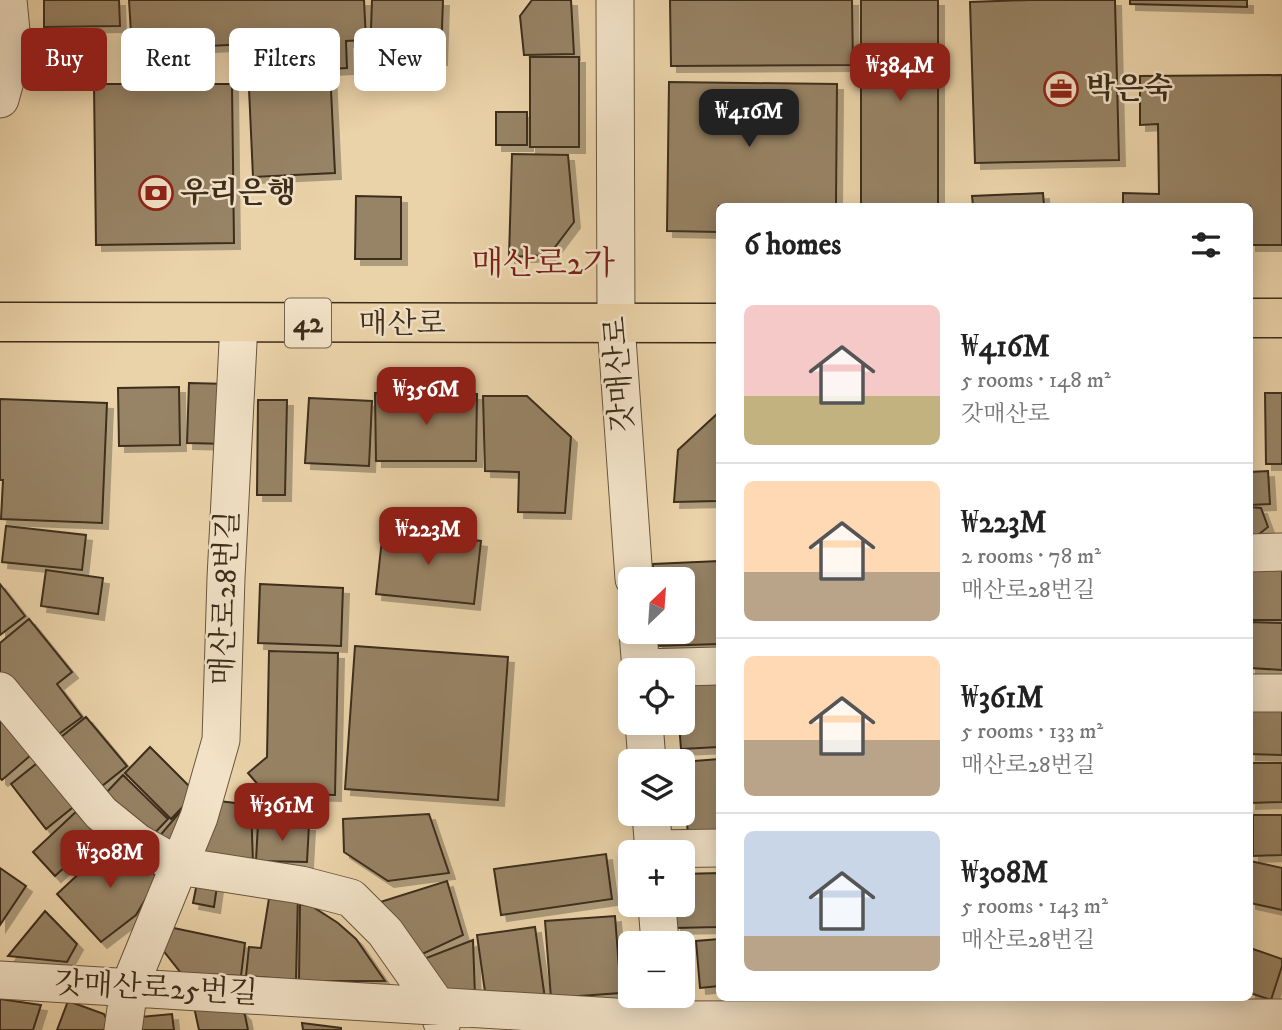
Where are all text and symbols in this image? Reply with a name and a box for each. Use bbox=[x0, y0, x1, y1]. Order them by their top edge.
chip: Buy bbox=[21, 28, 107, 91]
chip: Rent bbox=[121, 28, 215, 91]
chip: Filters bbox=[229, 28, 340, 91]
chip: New bbox=[354, 28, 446, 91]
pin: ₩384M bbox=[851, 43, 949, 103]
text: ₩384M bbox=[866, 51, 934, 80]
office icon: 박은숙 bbox=[1042, 70, 1080, 108]
place label: 박은숙 bbox=[1086, 71, 1173, 108]
pin: ₩416M bbox=[700, 90, 798, 149]
text: ₩416M bbox=[715, 97, 783, 126]
bank icon: 우리은행 bbox=[137, 174, 175, 212]
place label: 우리은행 bbox=[180, 175, 296, 212]
icon: filters bbox=[1187, 226, 1225, 264]
text: 6 homes bbox=[744, 227, 841, 264]
district label: 매산로2가 bbox=[471, 244, 615, 285]
road number: 42 bbox=[285, 298, 331, 348]
street label: 매산로 bbox=[359, 306, 445, 343]
street label: 갓매산로 bbox=[598, 315, 642, 433]
text: ₩416M bbox=[961, 329, 1050, 366]
icon: home bbox=[800, 333, 884, 417]
text: 5 rooms · 148 m² bbox=[961, 366, 1111, 395]
pin: ₩356M bbox=[377, 368, 475, 427]
text: ₩356M bbox=[393, 375, 459, 404]
text: 갓매산로 bbox=[961, 400, 1050, 429]
text: ₩223M bbox=[961, 505, 1047, 542]
pin: ₩223M bbox=[379, 508, 477, 567]
icon: home bbox=[800, 509, 884, 593]
street label: 매산로28번길 bbox=[204, 510, 248, 686]
text: ₩223M bbox=[395, 515, 461, 544]
text: 2 rooms · 78 m² bbox=[961, 542, 1101, 571]
north arrow bbox=[618, 567, 695, 644]
map controls bbox=[618, 567, 695, 1008]
text: 매산로28번길 bbox=[961, 576, 1095, 605]
button: locate bbox=[618, 658, 695, 735]
text: ₩361M bbox=[961, 680, 1044, 717]
icon: home bbox=[800, 684, 884, 768]
text: 5 rooms · 133 m² bbox=[961, 717, 1103, 746]
button: layers bbox=[618, 749, 695, 826]
text: 매산로28번길 bbox=[961, 751, 1095, 780]
pin: ₩361M bbox=[233, 784, 331, 843]
text: ₩361M bbox=[250, 791, 314, 820]
pin: ₩308M bbox=[61, 830, 159, 890]
text: ₩308M bbox=[76, 838, 144, 867]
button: + bbox=[618, 840, 695, 917]
text: ₩308M bbox=[961, 855, 1048, 892]
icon: home bbox=[800, 859, 884, 943]
text: 5 rooms · 143 m² bbox=[961, 892, 1108, 921]
text: 매산로28번길 bbox=[961, 926, 1095, 955]
button: − bbox=[618, 931, 695, 1008]
street label: 갓매산로25번길 bbox=[53, 965, 259, 1013]

